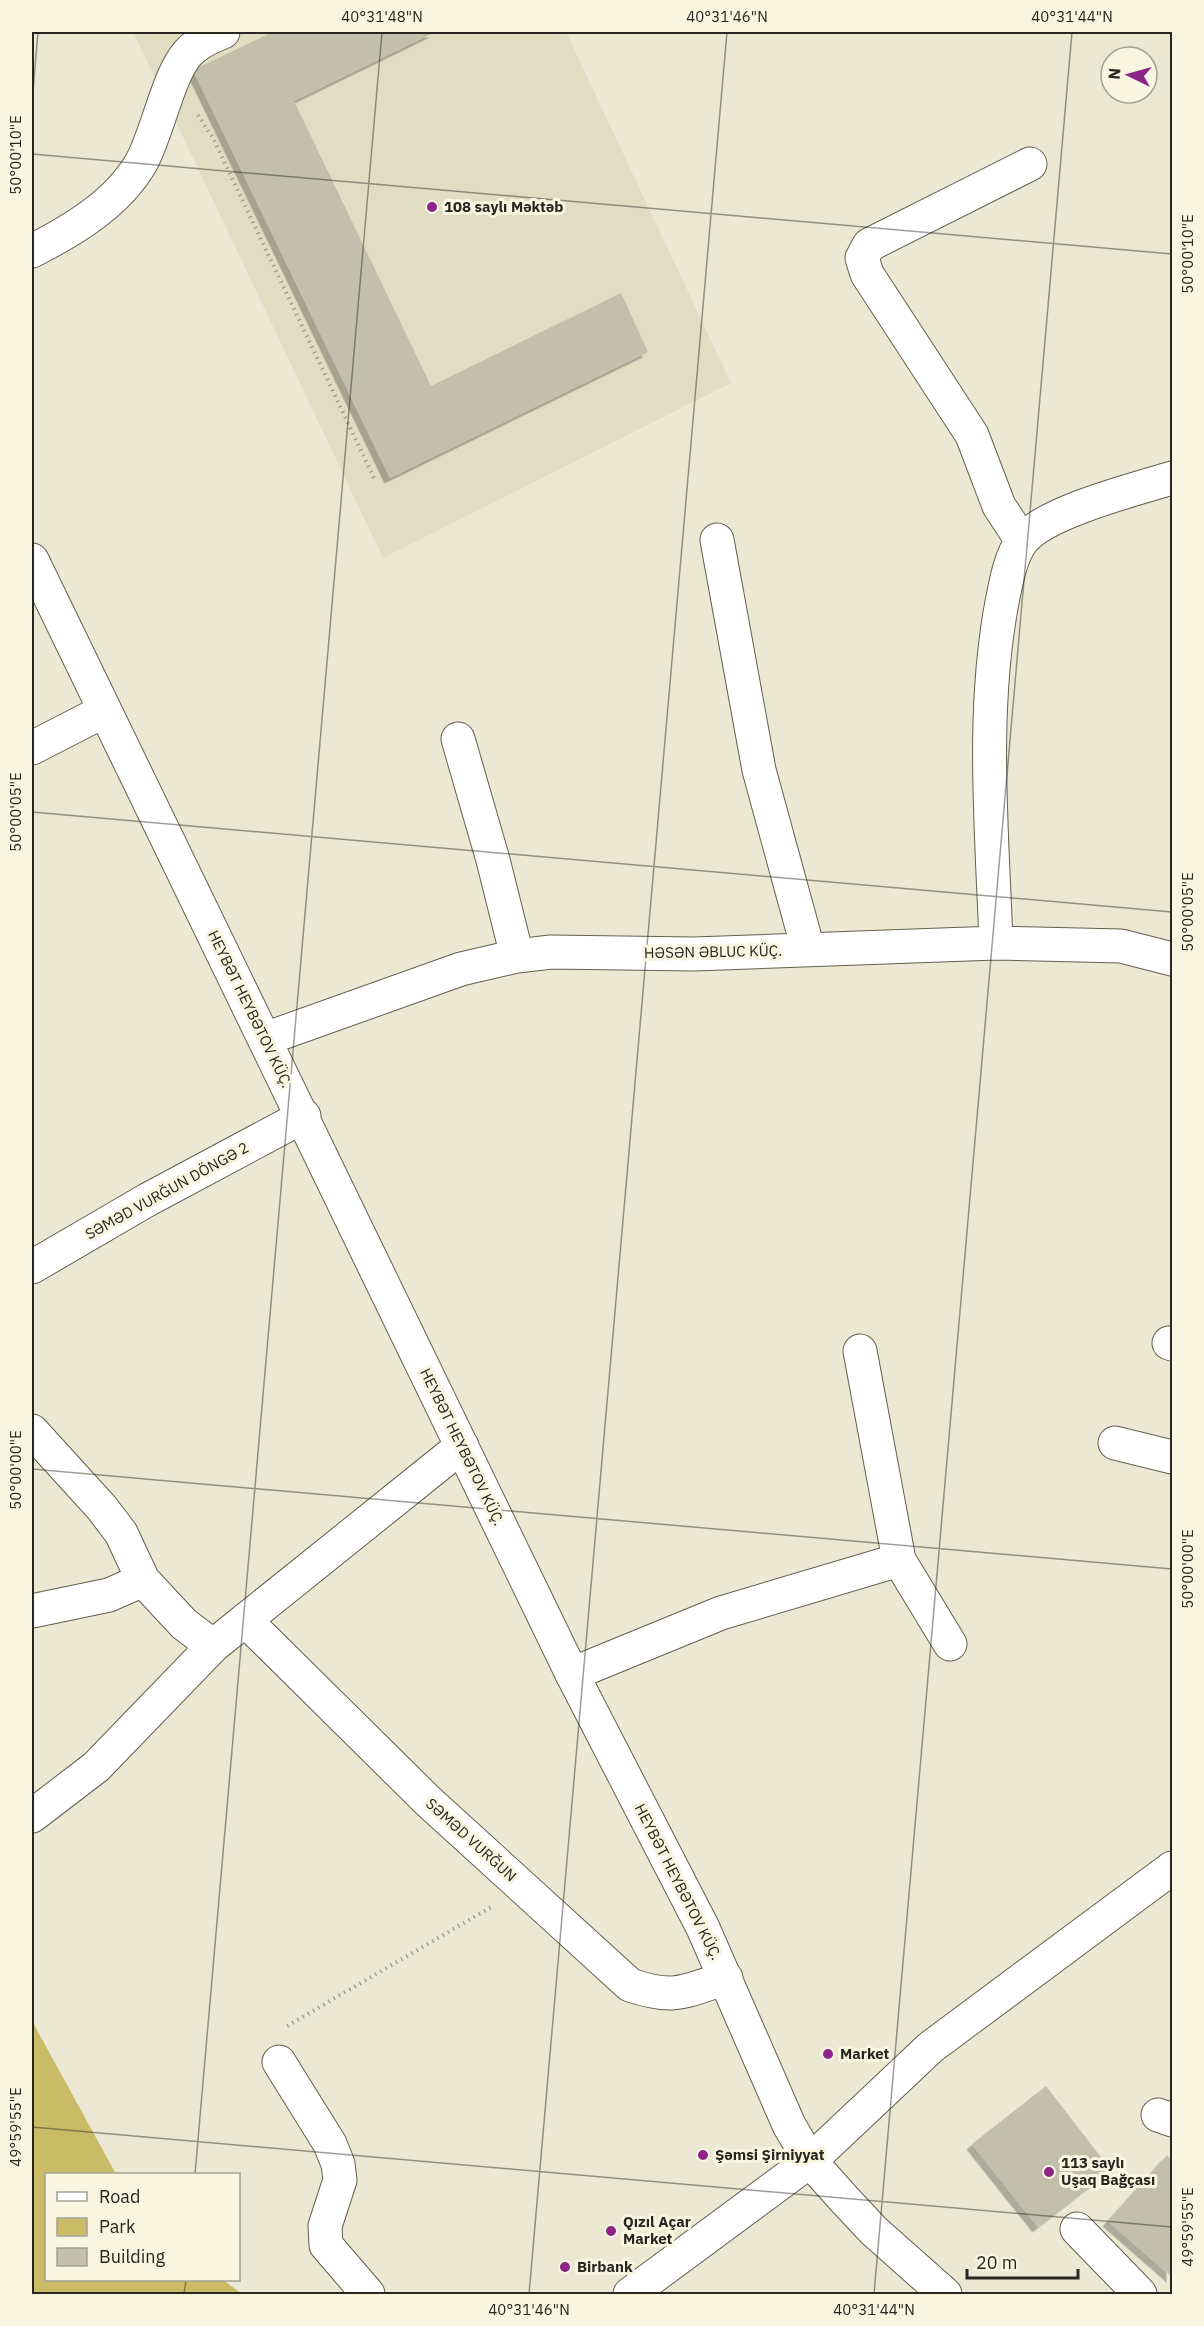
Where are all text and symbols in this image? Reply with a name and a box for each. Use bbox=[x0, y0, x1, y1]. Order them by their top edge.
text: 40°31'48"N bbox=[341, 7, 423, 26]
text: 40°31'46"N bbox=[686, 7, 768, 26]
text: 40°31'44"N bbox=[1031, 7, 1113, 26]
north arrow bbox=[1099, 45, 1159, 105]
text: N bbox=[1104, 67, 1125, 80]
text: 50°00'10"E bbox=[6, 115, 25, 195]
place label: 108 saylı Məktəb bbox=[444, 197, 563, 216]
marker: 108 saylı Məktəb bbox=[425, 200, 439, 214]
text: 50°00'10"E bbox=[1178, 214, 1197, 294]
text: 50°00'05"E bbox=[6, 772, 25, 852]
text: 50°00'05"E bbox=[1178, 872, 1197, 952]
street label: HEYBƏT HEYBƏTOV KÜÇ. bbox=[204, 927, 297, 1091]
street label: HƏSƏN ƏBLUC KÜÇ. bbox=[644, 941, 782, 962]
street label: SƏMƏD VURĞUN DÖNGƏ 2 bbox=[82, 1138, 252, 1244]
street label: HEYBƏT HEYBƏTOV KÜÇ. bbox=[416, 1365, 509, 1529]
text: 50°00'00"E bbox=[6, 1430, 25, 1510]
text: 50°00'00"E bbox=[1178, 1529, 1197, 1609]
street label: SƏMƏD VURĞUN bbox=[422, 1794, 521, 1885]
street label: HEYBƏT HEYBƏTOV KÜÇ. bbox=[631, 1801, 726, 1963]
place label: Market bbox=[840, 2044, 890, 2063]
marker: Market bbox=[821, 2047, 835, 2061]
text: 49°59'55"E bbox=[6, 2087, 25, 2167]
place label: Şəmsi Şirniyyat bbox=[715, 2145, 825, 2164]
marker: Şəmsi Şirniyyat bbox=[696, 2148, 710, 2162]
place label: 113 saylı Uşaq Bağçası bbox=[1061, 2153, 1155, 2189]
marker: 113 saylı Uşaq Bağçası bbox=[1042, 2165, 1056, 2179]
legend bbox=[45, 2173, 240, 2281]
text: Road bbox=[99, 2185, 140, 2208]
text: 49°59'55"E bbox=[1178, 2187, 1197, 2267]
place label: Qızıl Açar Market bbox=[623, 2212, 691, 2248]
text: Park bbox=[99, 2215, 136, 2238]
marker: Qızıl Açar Market bbox=[604, 2224, 618, 2238]
scale bar bbox=[967, 2242, 1078, 2280]
text: Building bbox=[99, 2245, 166, 2268]
text: 20 m bbox=[976, 2251, 1018, 2274]
place label: Birbank bbox=[577, 2257, 633, 2276]
marker: Birbank bbox=[558, 2260, 572, 2274]
text: 40°31'46"N bbox=[488, 2300, 570, 2319]
text: 40°31'44"N bbox=[833, 2300, 915, 2319]

